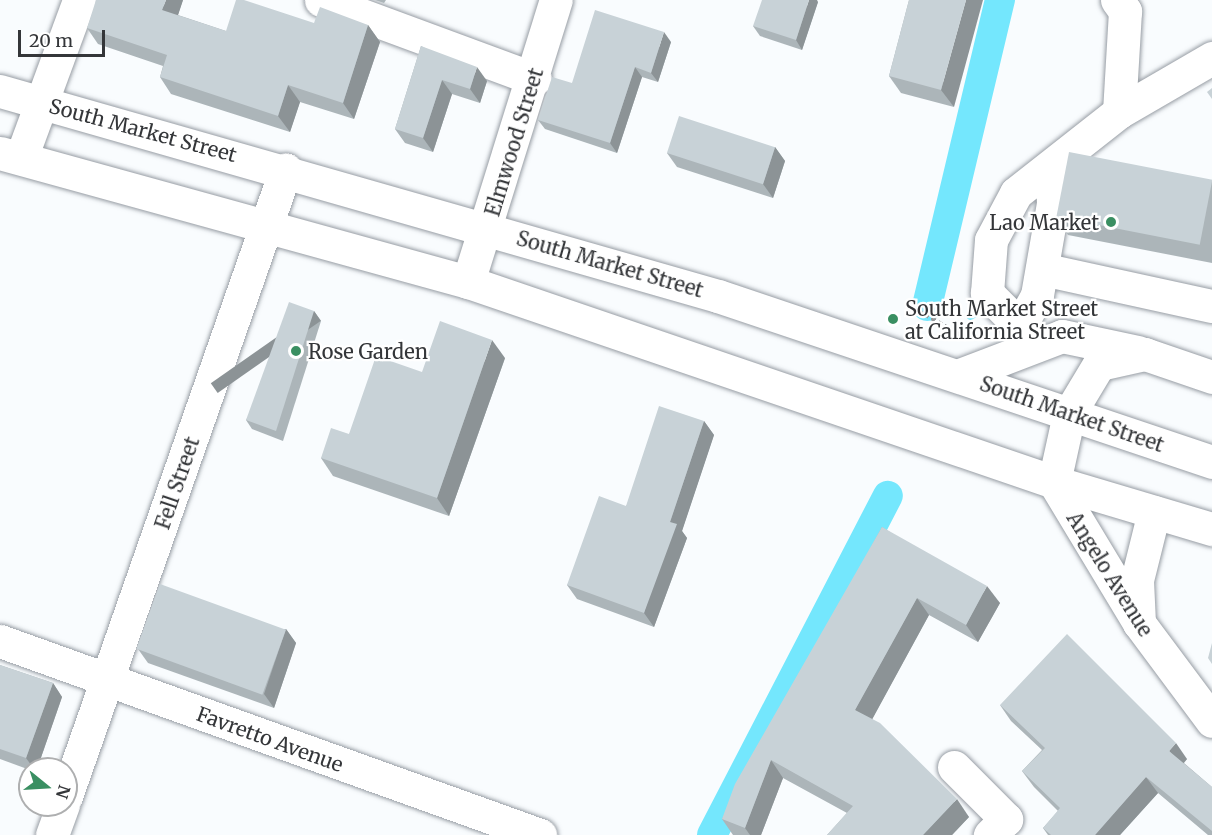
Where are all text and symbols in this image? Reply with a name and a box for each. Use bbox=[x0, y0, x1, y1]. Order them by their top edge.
scale bar bbox=[21, 18, 108, 56]
text: 20 m bbox=[29, 29, 73, 52]
street label: Elmwood Street bbox=[480, 65, 548, 219]
street label: South Market Street bbox=[47, 93, 239, 167]
place label: Lao Market bbox=[989, 210, 1099, 234]
marker: Lao Market bbox=[1104, 215, 1118, 229]
street label: South Market Street bbox=[514, 226, 706, 302]
place label: South Market Street at California Street bbox=[905, 296, 1098, 343]
marker: South Market Street at California Street bbox=[886, 312, 900, 326]
place label: Rose Garden bbox=[308, 339, 428, 363]
marker: Rose Garden bbox=[289, 344, 303, 358]
street label: South Market Street bbox=[977, 371, 1167, 457]
street label: Fell Street bbox=[150, 434, 204, 532]
street label: Angelo Avenue bbox=[1062, 507, 1158, 641]
street label: Favretto Avenue bbox=[193, 701, 347, 777]
north arrow bbox=[18, 757, 78, 817]
text: N bbox=[52, 783, 75, 801]

